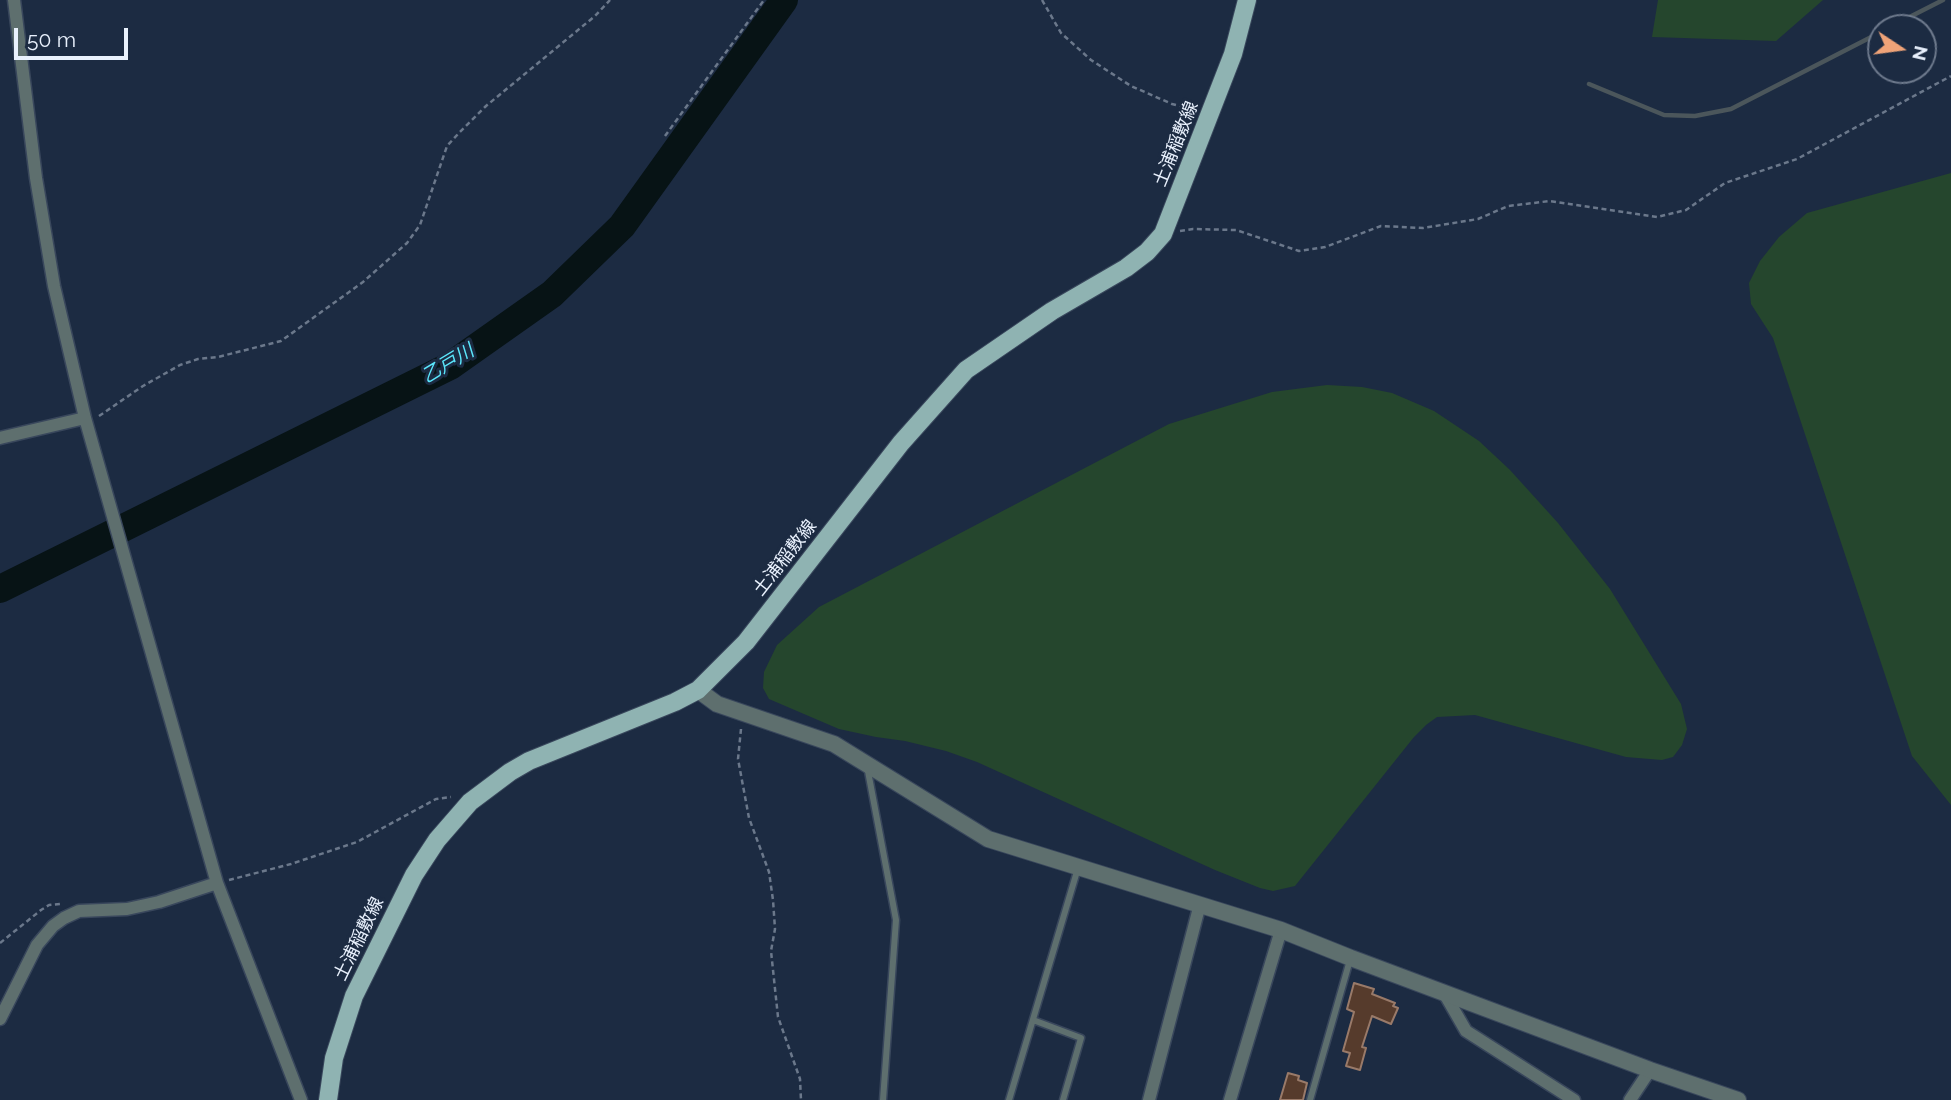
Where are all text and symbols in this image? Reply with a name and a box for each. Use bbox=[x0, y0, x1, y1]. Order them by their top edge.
scale bar bbox=[18, 14, 131, 58]
north arrow bbox=[1867, 14, 1937, 84]
text: 50 m bbox=[27, 27, 76, 52]
text: N bbox=[1908, 44, 1933, 63]
street label: 土浦稲敷線 bbox=[1149, 98, 1203, 190]
water label: 乙戸川 bbox=[418, 340, 478, 388]
street label: 土浦稲敷線 bbox=[749, 516, 821, 600]
street label: 土浦稲敷線 bbox=[330, 894, 388, 984]

